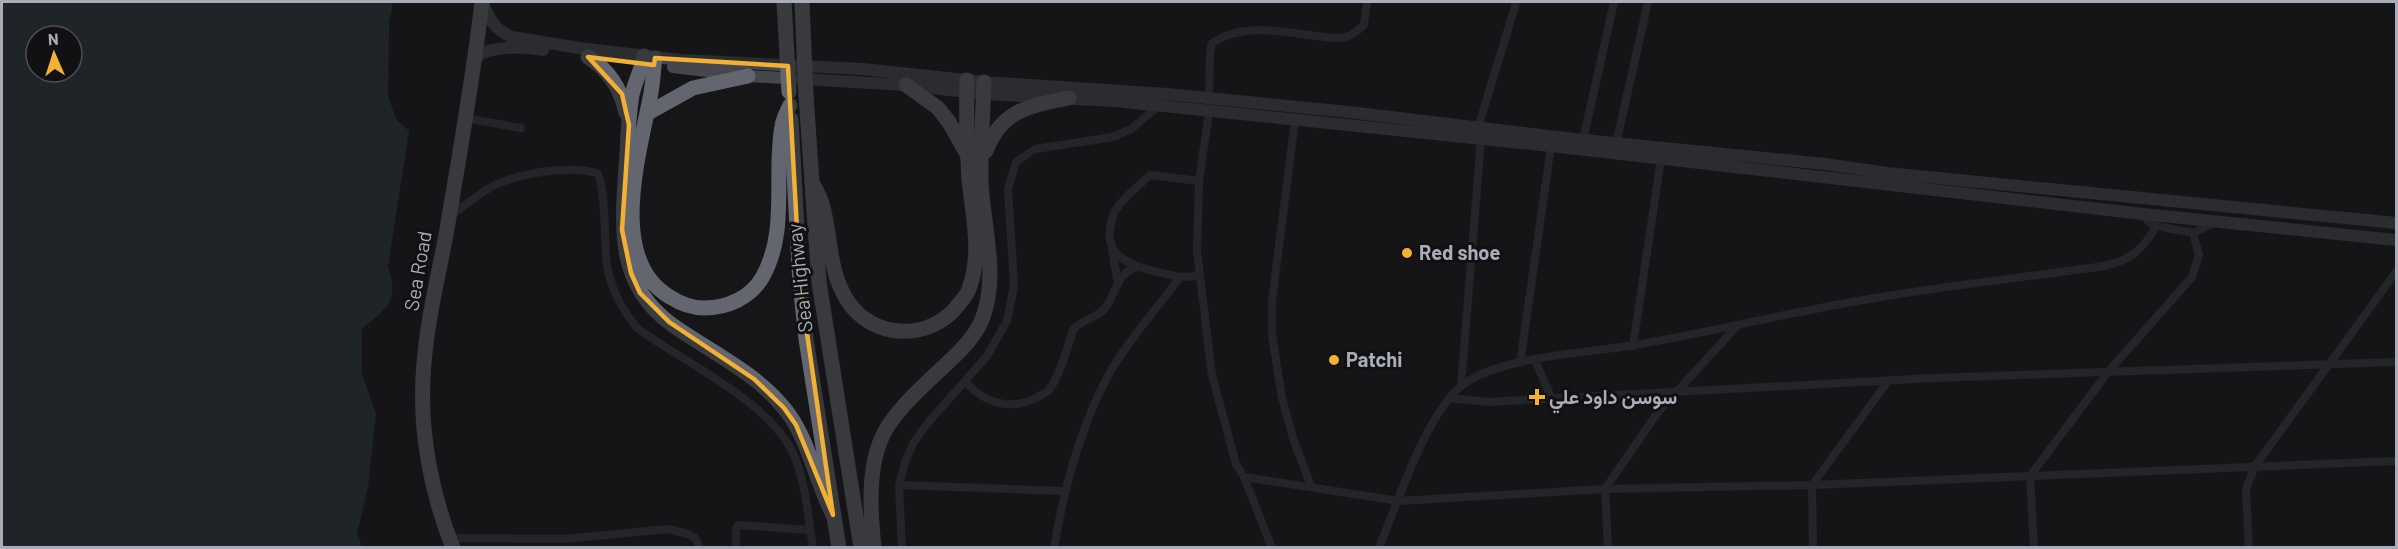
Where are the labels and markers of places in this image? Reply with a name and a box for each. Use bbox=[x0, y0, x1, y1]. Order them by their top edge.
place label: Red shoe bbox=[1419, 240, 1500, 264]
marker: Red shoe bbox=[1400, 246, 1414, 260]
place label: Patchi bbox=[1346, 347, 1402, 371]
marker: Patchi bbox=[1327, 353, 1341, 367]
place label: سوسن داود علي bbox=[1549, 384, 1677, 414]
marker: سوسن داود علي bbox=[1530, 390, 1544, 404]

